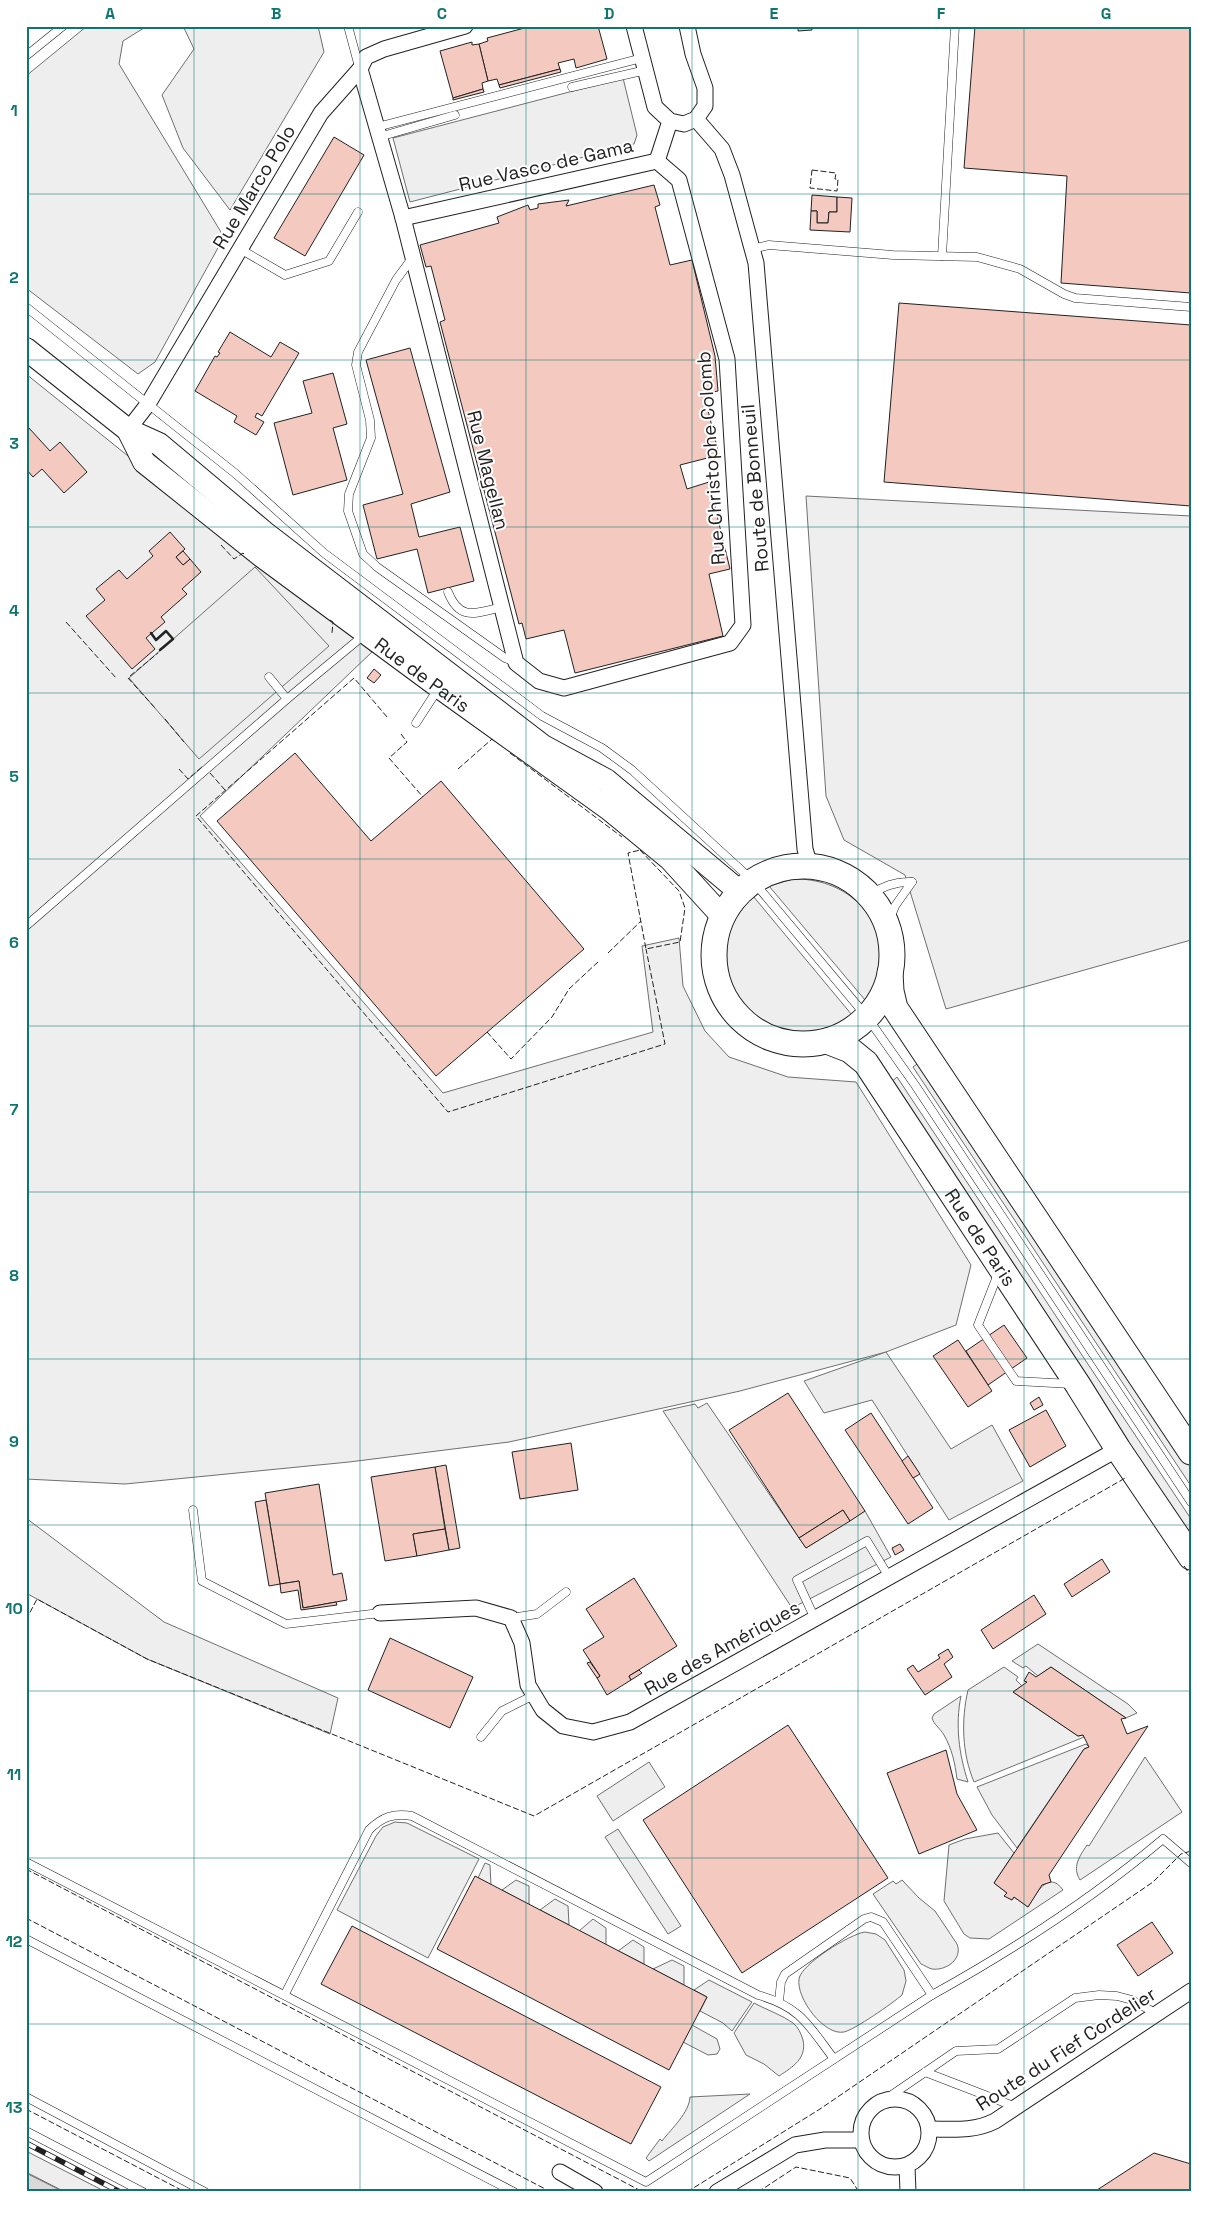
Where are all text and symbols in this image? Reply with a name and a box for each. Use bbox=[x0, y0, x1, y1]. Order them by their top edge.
text: A bbox=[105, 3, 115, 24]
text: B bbox=[271, 3, 281, 24]
text: C bbox=[437, 3, 447, 24]
text: D bbox=[604, 3, 614, 24]
text: E bbox=[770, 3, 779, 24]
text: F bbox=[937, 3, 946, 24]
text: G bbox=[1101, 3, 1111, 24]
text: 1 bbox=[10, 100, 18, 121]
street label: Rue Marco Polo bbox=[207, 120, 301, 254]
street label: Rue Vasco de Gama bbox=[456, 133, 636, 197]
text: 2 bbox=[9, 267, 19, 288]
street label: Rue Christophe Colomb bbox=[691, 350, 731, 566]
street label: Route de Bonneuil bbox=[735, 403, 775, 573]
street label: Rue Magellan bbox=[461, 408, 515, 532]
text: 3 bbox=[9, 433, 19, 454]
text: 4 bbox=[9, 600, 19, 621]
street label: Rue de Paris bbox=[370, 631, 475, 718]
text: 5 bbox=[9, 766, 19, 787]
text: 6 bbox=[9, 932, 19, 953]
text: 7 bbox=[10, 1099, 19, 1120]
street label: Rue de Paris bbox=[939, 1184, 1022, 1291]
text: 8 bbox=[9, 1265, 19, 1286]
text: 9 bbox=[9, 1431, 19, 1452]
street label: Rue des Amériques bbox=[640, 1595, 804, 1701]
text: 10 bbox=[5, 1598, 23, 1619]
text: 11 bbox=[7, 1764, 21, 1785]
text: 12 bbox=[6, 1931, 22, 1952]
street label: Route du Fief Cordelier bbox=[971, 1981, 1161, 2117]
text: 13 bbox=[6, 2097, 23, 2118]

